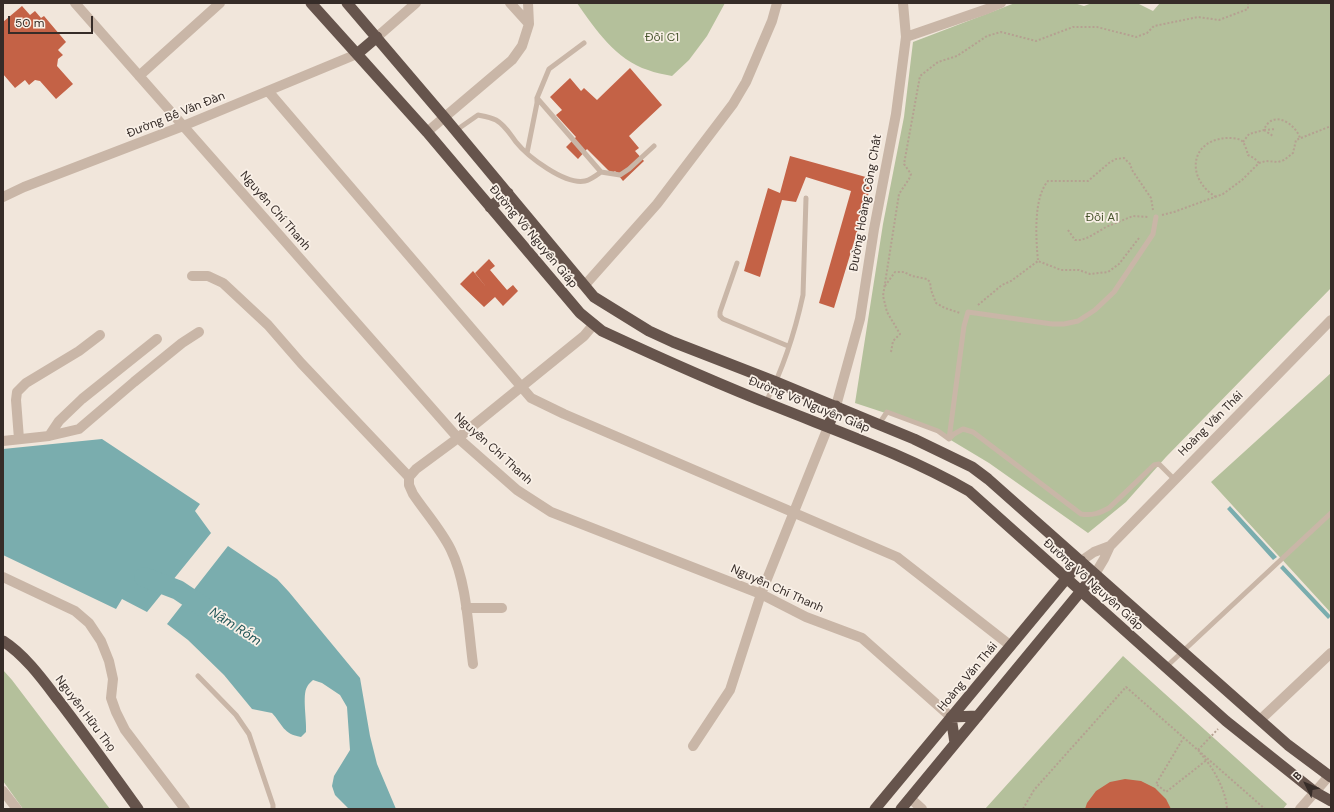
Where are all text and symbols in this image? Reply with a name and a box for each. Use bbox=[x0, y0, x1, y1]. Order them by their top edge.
scale bar bbox=[10, 8, 95, 34]
text: 50 m bbox=[15, 15, 44, 31]
park label: Đồi C1 bbox=[645, 31, 679, 45]
street label: Đường Bế Văn Đàn bbox=[125, 89, 227, 141]
street label: Đường Hoàng Công Chất bbox=[847, 133, 885, 273]
street label: Nguyễn Chí Thanh bbox=[237, 168, 313, 254]
street label: Đường Võ Nguyên Giáp bbox=[486, 183, 580, 291]
park label: Đồi A1 bbox=[1085, 211, 1119, 225]
street label: Đường Võ Nguyên Giáp bbox=[746, 374, 872, 436]
street label: Hoàng Văn Thái bbox=[1176, 389, 1246, 459]
street label: Nguyễn Chí Thanh bbox=[451, 410, 535, 488]
street label: Đường Võ Nguyên Giáp bbox=[1040, 536, 1146, 634]
street label: Nguyễn Chí Thanh bbox=[728, 562, 826, 616]
water label: Nậm Rốm bbox=[206, 605, 264, 649]
street label: Hoàng Văn Thái bbox=[935, 640, 1001, 714]
street label: Nguyễn Hữu Thọ bbox=[52, 673, 118, 755]
north arrow bbox=[1286, 764, 1326, 804]
text: B bbox=[1290, 768, 1305, 783]

